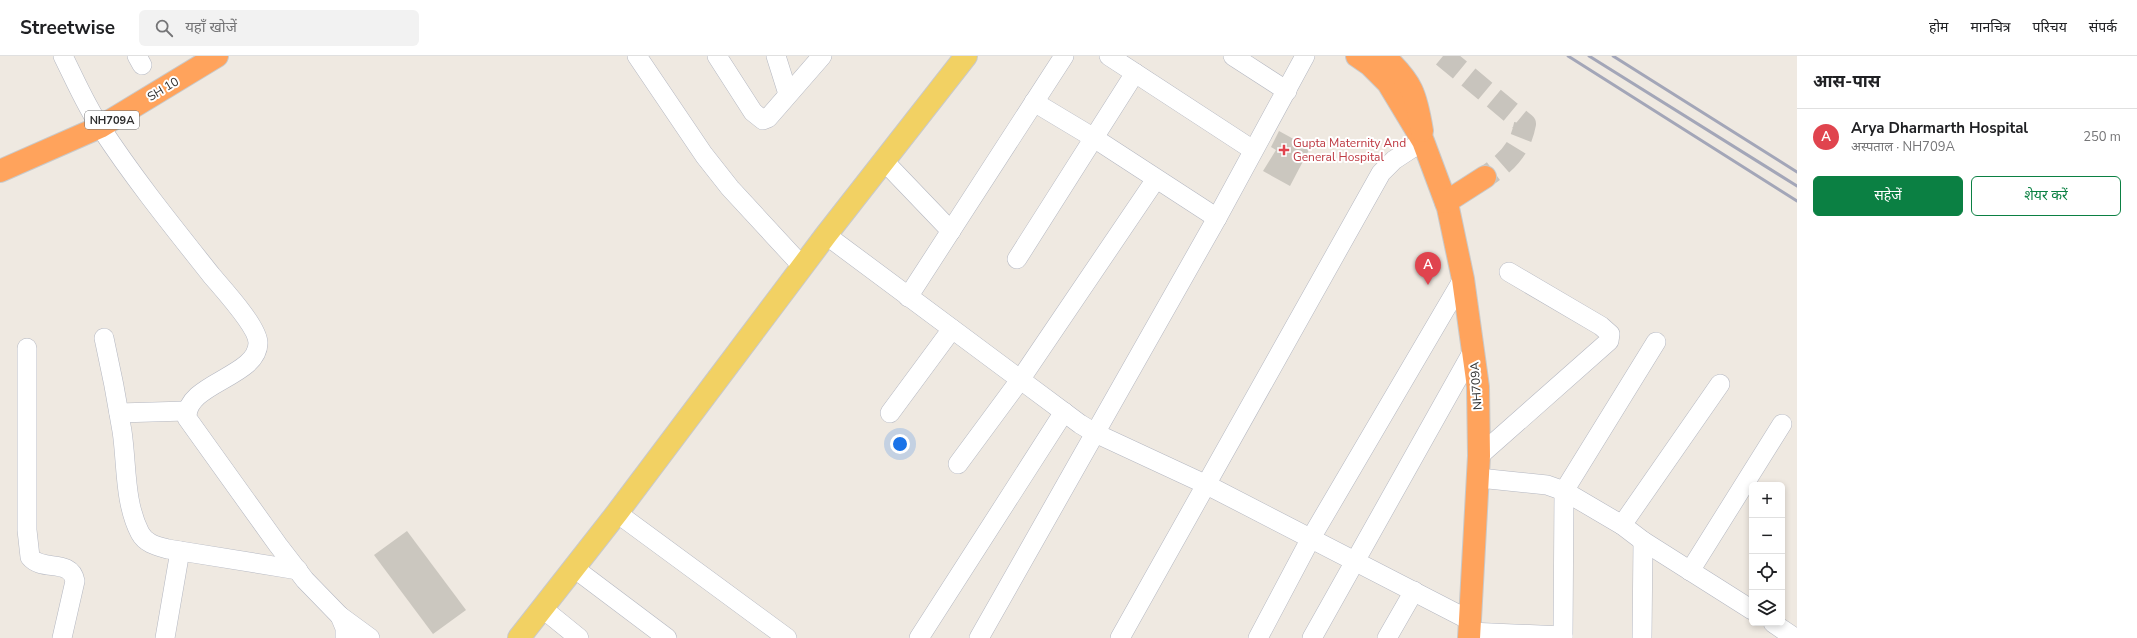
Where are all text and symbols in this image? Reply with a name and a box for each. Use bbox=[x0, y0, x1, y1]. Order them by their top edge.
search box bbox=[139, 10, 419, 46]
text: Streetwise bbox=[20, 15, 115, 41]
icon: search bbox=[153, 17, 175, 39]
text: यहाँ खोजें bbox=[185, 17, 237, 37]
text: होम bbox=[1929, 18, 1948, 37]
text: मानचित्र bbox=[1970, 18, 2011, 37]
text: परिचय bbox=[2033, 18, 2067, 37]
text: संपर्क bbox=[2089, 18, 2117, 37]
text: आस-पास bbox=[1813, 70, 1880, 93]
street label: SH 10 bbox=[144, 73, 182, 105]
road number: NH709A bbox=[85, 111, 139, 129]
text: Arya Dharmarth Hospital bbox=[1851, 118, 2028, 138]
text: A bbox=[1821, 128, 1831, 146]
text: 250 m bbox=[2083, 128, 2121, 146]
place label: Gupta Maternity And General Hospital bbox=[1293, 135, 1406, 165]
text: अस्पताल · NH709A bbox=[1851, 138, 1955, 156]
marker: Gupta Maternity And General Hospital bbox=[1278, 144, 1290, 156]
button: सहेजें bbox=[1813, 176, 1963, 216]
button: शेयर करें bbox=[1971, 176, 2121, 216]
pin: A bbox=[1415, 252, 1441, 285]
street label: NH709A bbox=[1466, 361, 1486, 411]
your location bbox=[890, 434, 910, 454]
map controls bbox=[1749, 482, 1785, 626]
button: + bbox=[1749, 482, 1785, 518]
button: − bbox=[1749, 518, 1785, 554]
button: locate bbox=[1749, 554, 1785, 590]
button: layers bbox=[1749, 590, 1785, 626]

